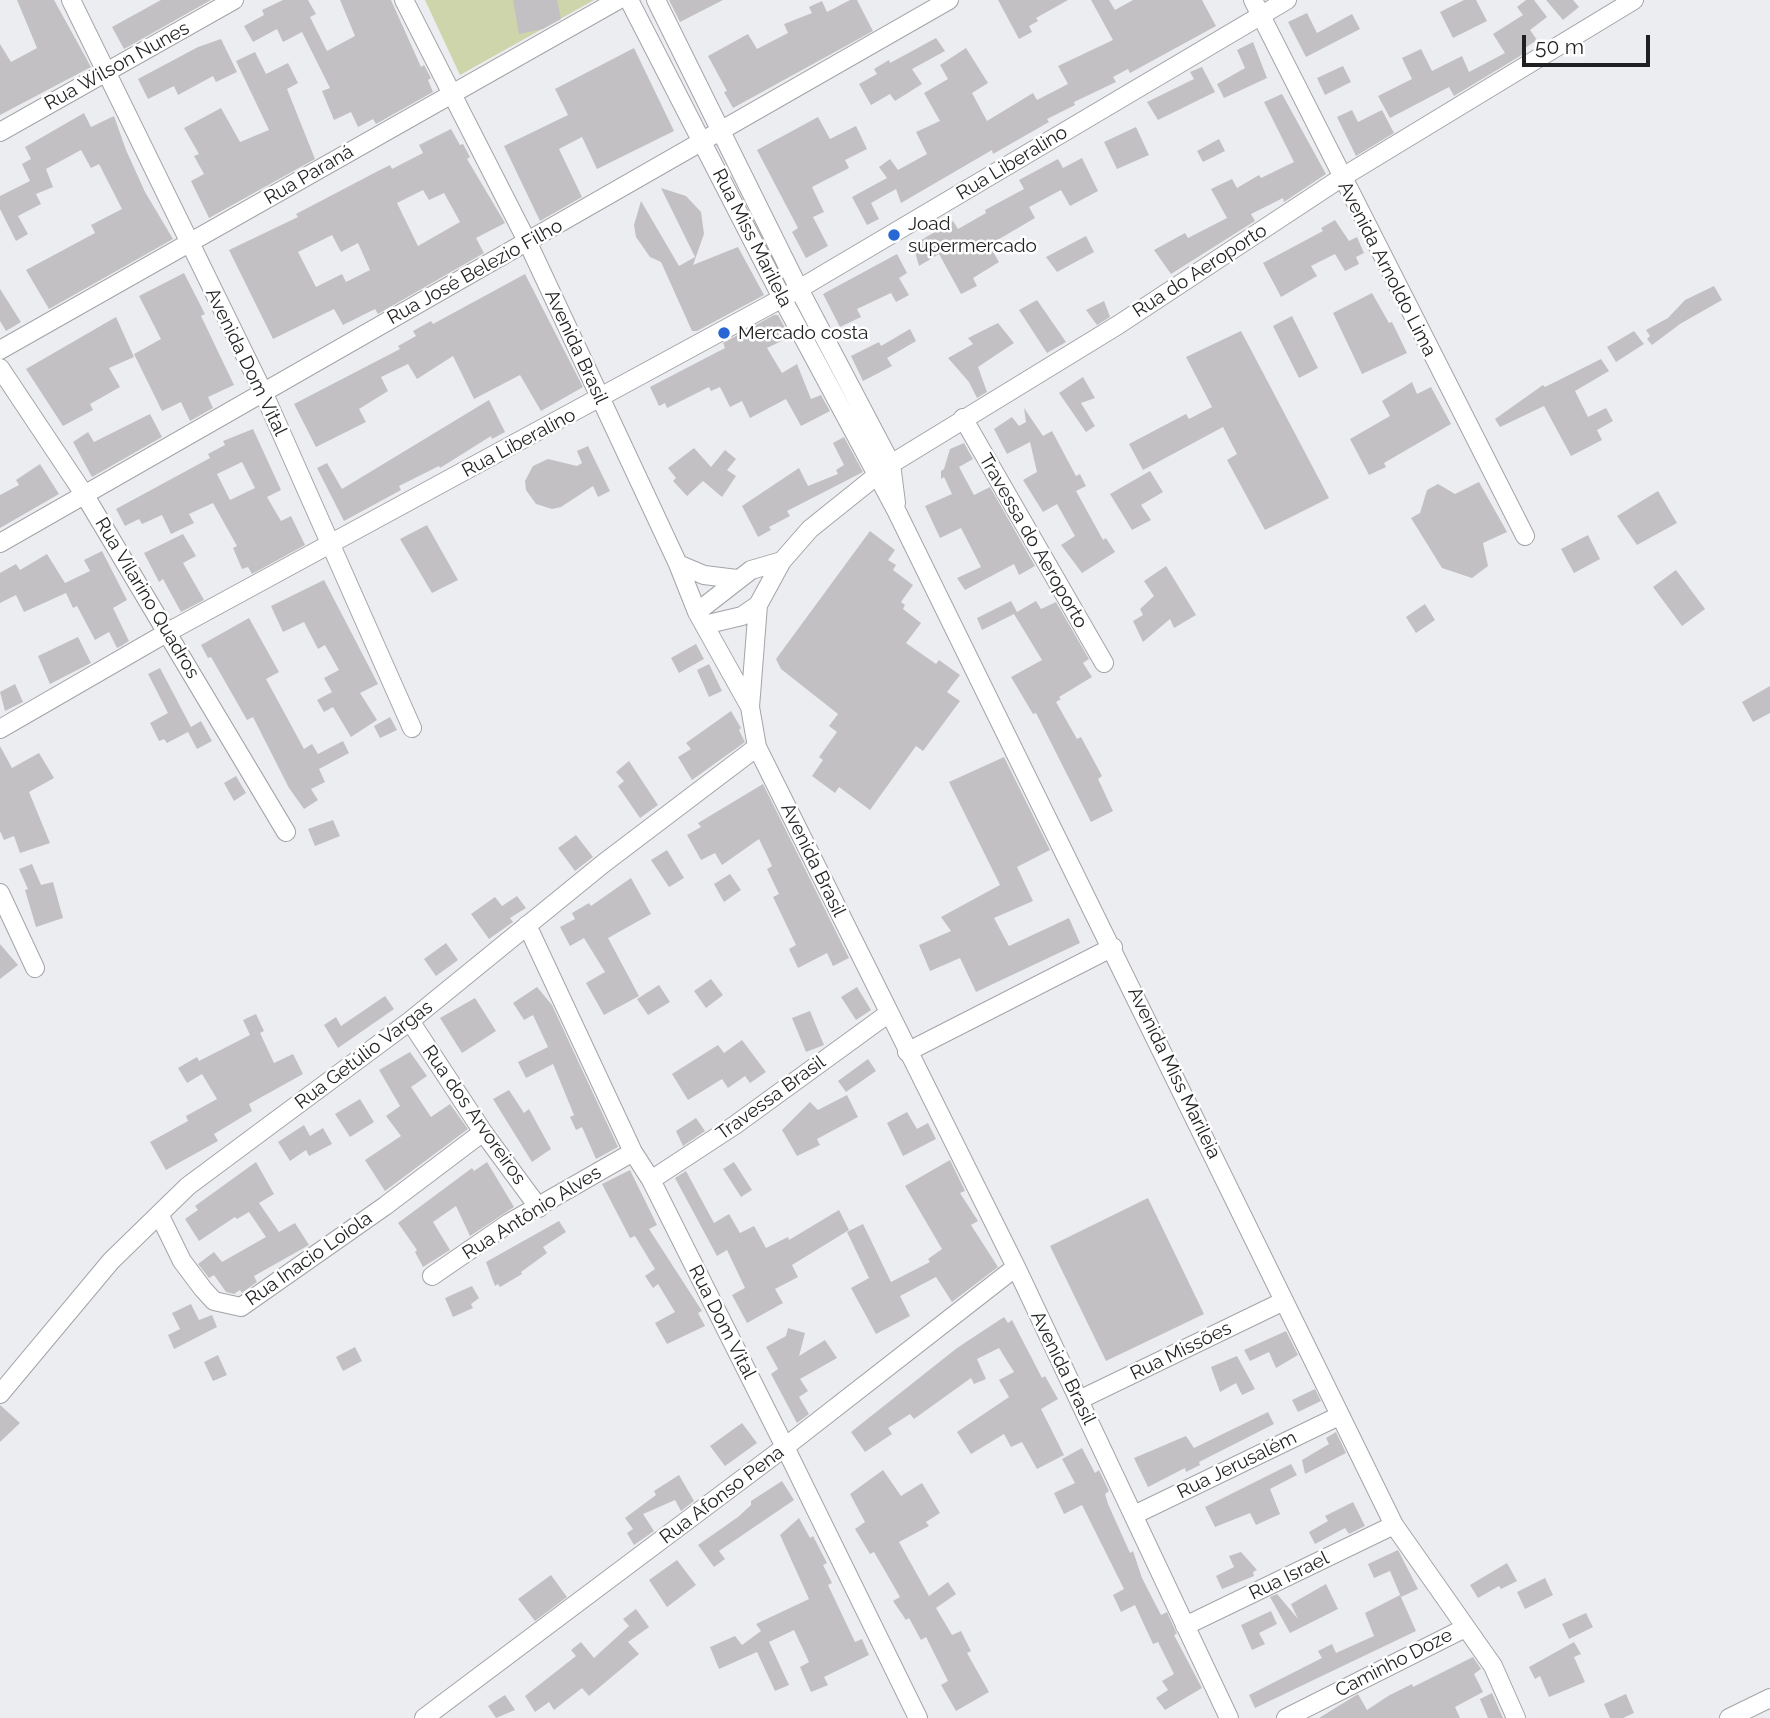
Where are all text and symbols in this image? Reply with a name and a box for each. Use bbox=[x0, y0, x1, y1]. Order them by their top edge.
street label: Rua Wilson Nunes bbox=[41, 17, 193, 115]
scale bar bbox=[1525, 21, 1653, 65]
text: 50 m bbox=[1535, 34, 1584, 59]
street label: Rua Liberalino bbox=[952, 121, 1072, 205]
street label: Rua Paraná bbox=[260, 140, 358, 210]
street label: Rua Miss Marilela bbox=[707, 165, 797, 311]
street label: Avenida Arnoldo Lima bbox=[1333, 178, 1441, 360]
place label: Joad supermercado bbox=[908, 213, 1037, 257]
street label: Rua José Belezio Filho bbox=[383, 214, 567, 330]
street label: Rua do Aeroporto bbox=[1129, 219, 1271, 323]
marker: Joad supermercado bbox=[886, 227, 902, 243]
street label: Avenida Dom Vital bbox=[200, 284, 292, 440]
street label: Avenida Brasil bbox=[540, 286, 612, 408]
place label: Mercado costa bbox=[738, 322, 868, 344]
marker: Mercado costa bbox=[716, 325, 732, 341]
street label: Rua Liberalino bbox=[458, 403, 580, 483]
street label: Travessa do Aeroporto bbox=[974, 450, 1092, 632]
street label: Rua Vilarino Quadros bbox=[90, 513, 204, 683]
street label: Avenida Brasil bbox=[776, 799, 850, 921]
street label: Avenida Miss Marileia bbox=[1123, 984, 1225, 1162]
street label: Rua Getúlio Vargas bbox=[291, 996, 437, 1114]
street label: Rua dos Arvoreiros bbox=[417, 1041, 531, 1189]
street label: Travessa Brasil bbox=[712, 1051, 830, 1145]
street label: Rua Antônio Alves bbox=[458, 1161, 606, 1265]
street label: Rua Inacio Loiola bbox=[242, 1207, 376, 1311]
street label: Rua Dom Vital bbox=[683, 1261, 761, 1383]
street label: Avenida Brasil bbox=[1026, 1307, 1100, 1429]
street label: Rua Missões bbox=[1127, 1317, 1235, 1385]
street label: Rua Jerusalém bbox=[1174, 1426, 1300, 1504]
street label: Rua Afonso Pena bbox=[656, 1441, 788, 1549]
street label: Rua Israel bbox=[1245, 1547, 1333, 1605]
street label: Caminho Doze bbox=[1332, 1624, 1456, 1702]

